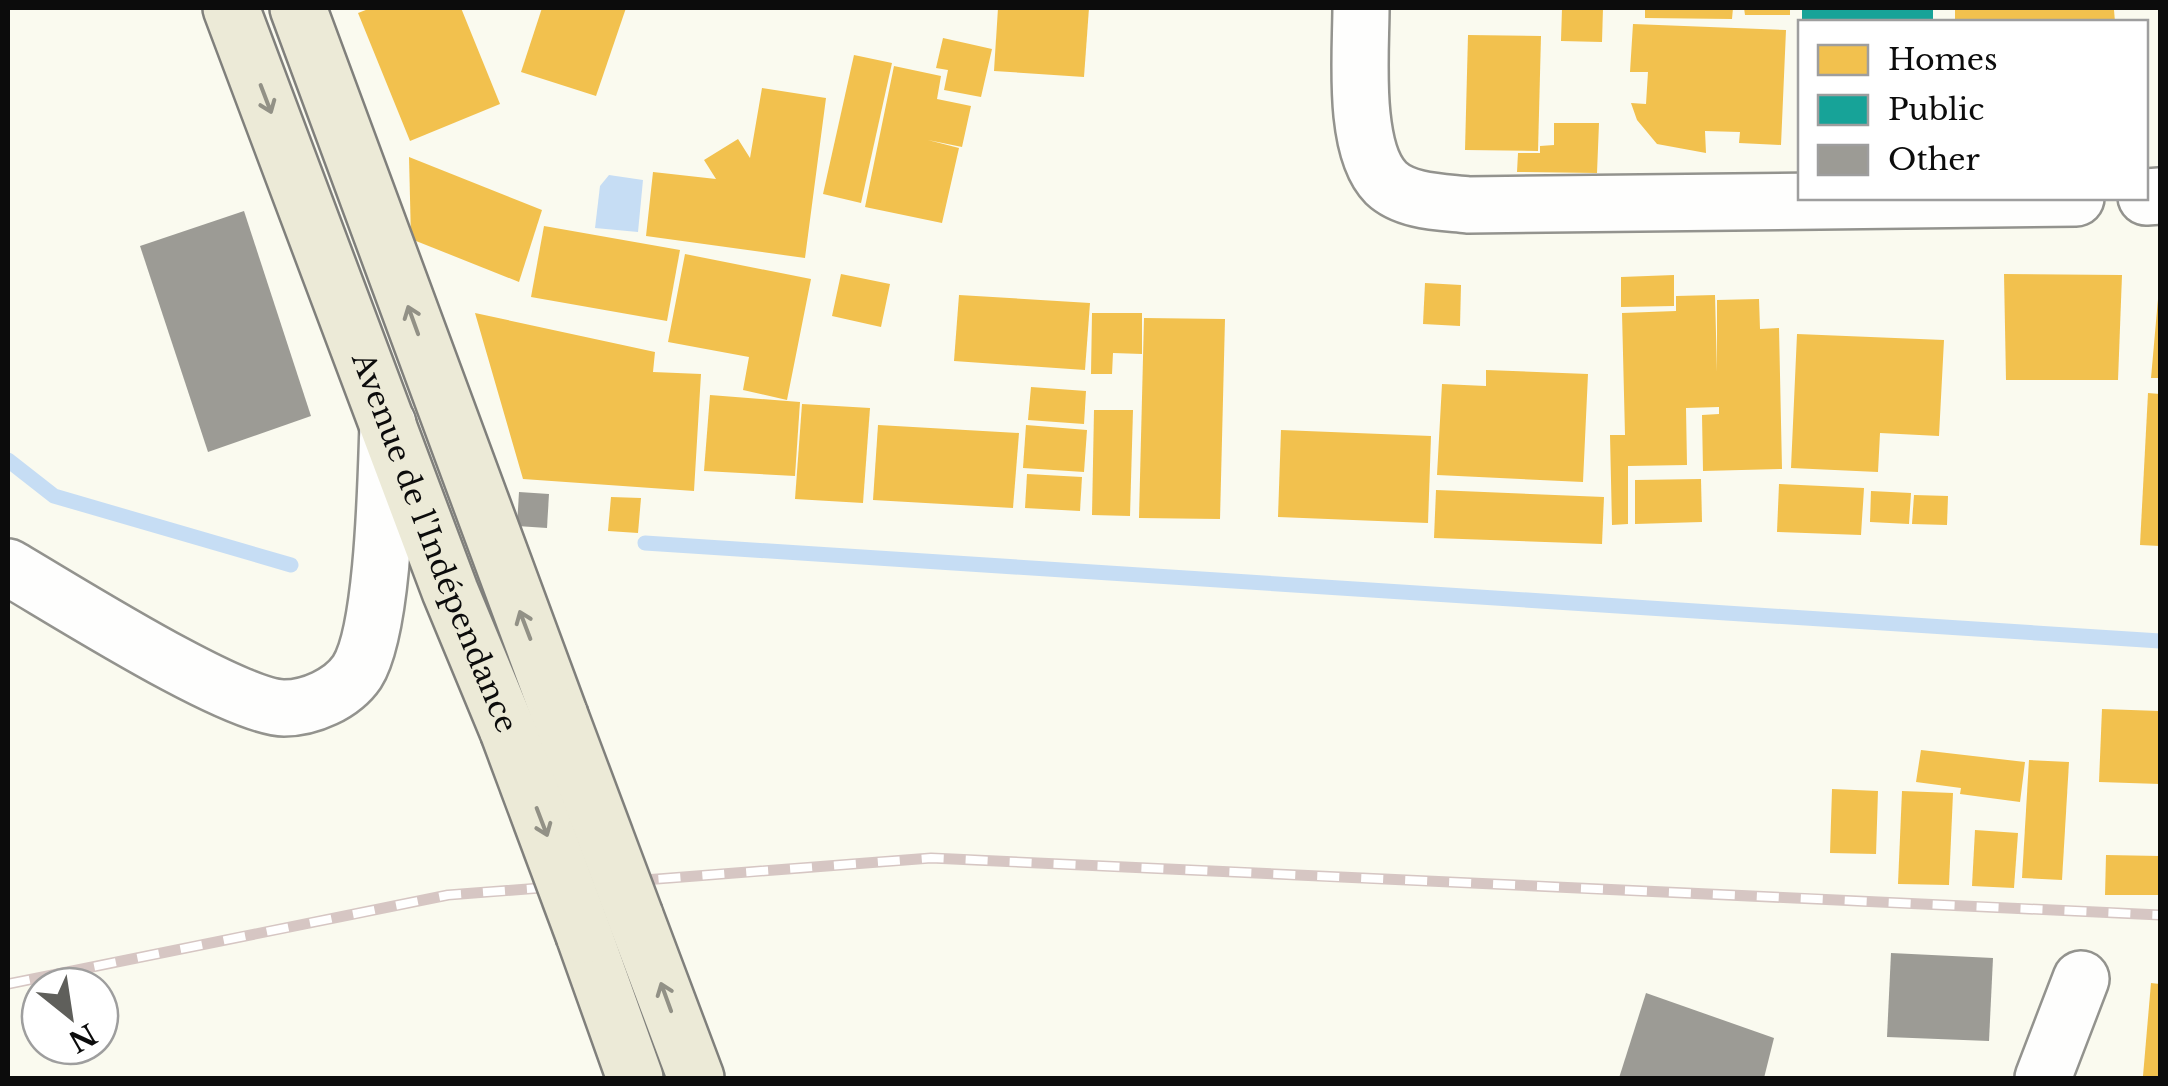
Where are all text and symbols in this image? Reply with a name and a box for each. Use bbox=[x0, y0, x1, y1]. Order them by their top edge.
legend bbox=[1798, 20, 2148, 200]
text: Homes bbox=[1888, 41, 1998, 78]
one-way arrow bbox=[258, 82, 276, 113]
text: Public bbox=[1888, 91, 1984, 128]
text: Other bbox=[1888, 141, 1981, 178]
one-way arrow bbox=[403, 306, 421, 337]
street label: Avenue de l'Indépendance bbox=[344, 346, 526, 738]
one-way arrow bbox=[515, 610, 533, 641]
one-way arrow bbox=[535, 807, 553, 837]
north arrow bbox=[20, 966, 120, 1066]
one-way arrow bbox=[656, 983, 674, 1014]
text: N bbox=[62, 1015, 102, 1059]

